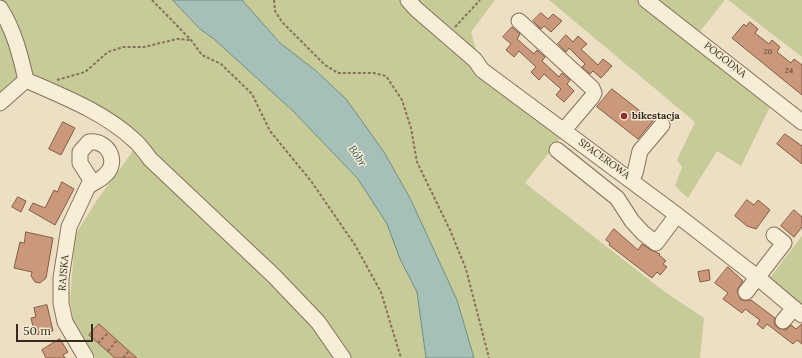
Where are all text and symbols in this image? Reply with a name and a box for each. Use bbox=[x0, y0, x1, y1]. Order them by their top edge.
street label: POGODNA bbox=[701, 40, 749, 80]
house number: 26 bbox=[764, 47, 772, 57]
house number: 24 bbox=[785, 66, 793, 76]
place label: bikestacja bbox=[632, 110, 680, 122]
marker: bikestacja bbox=[619, 111, 629, 121]
street label: SPACEROWA bbox=[576, 136, 632, 182]
water label: Bóbr bbox=[345, 143, 369, 169]
street label: RAJSKA bbox=[56, 255, 72, 291]
scale bar bbox=[18, 316, 95, 342]
text: 50 m bbox=[23, 323, 51, 338]

